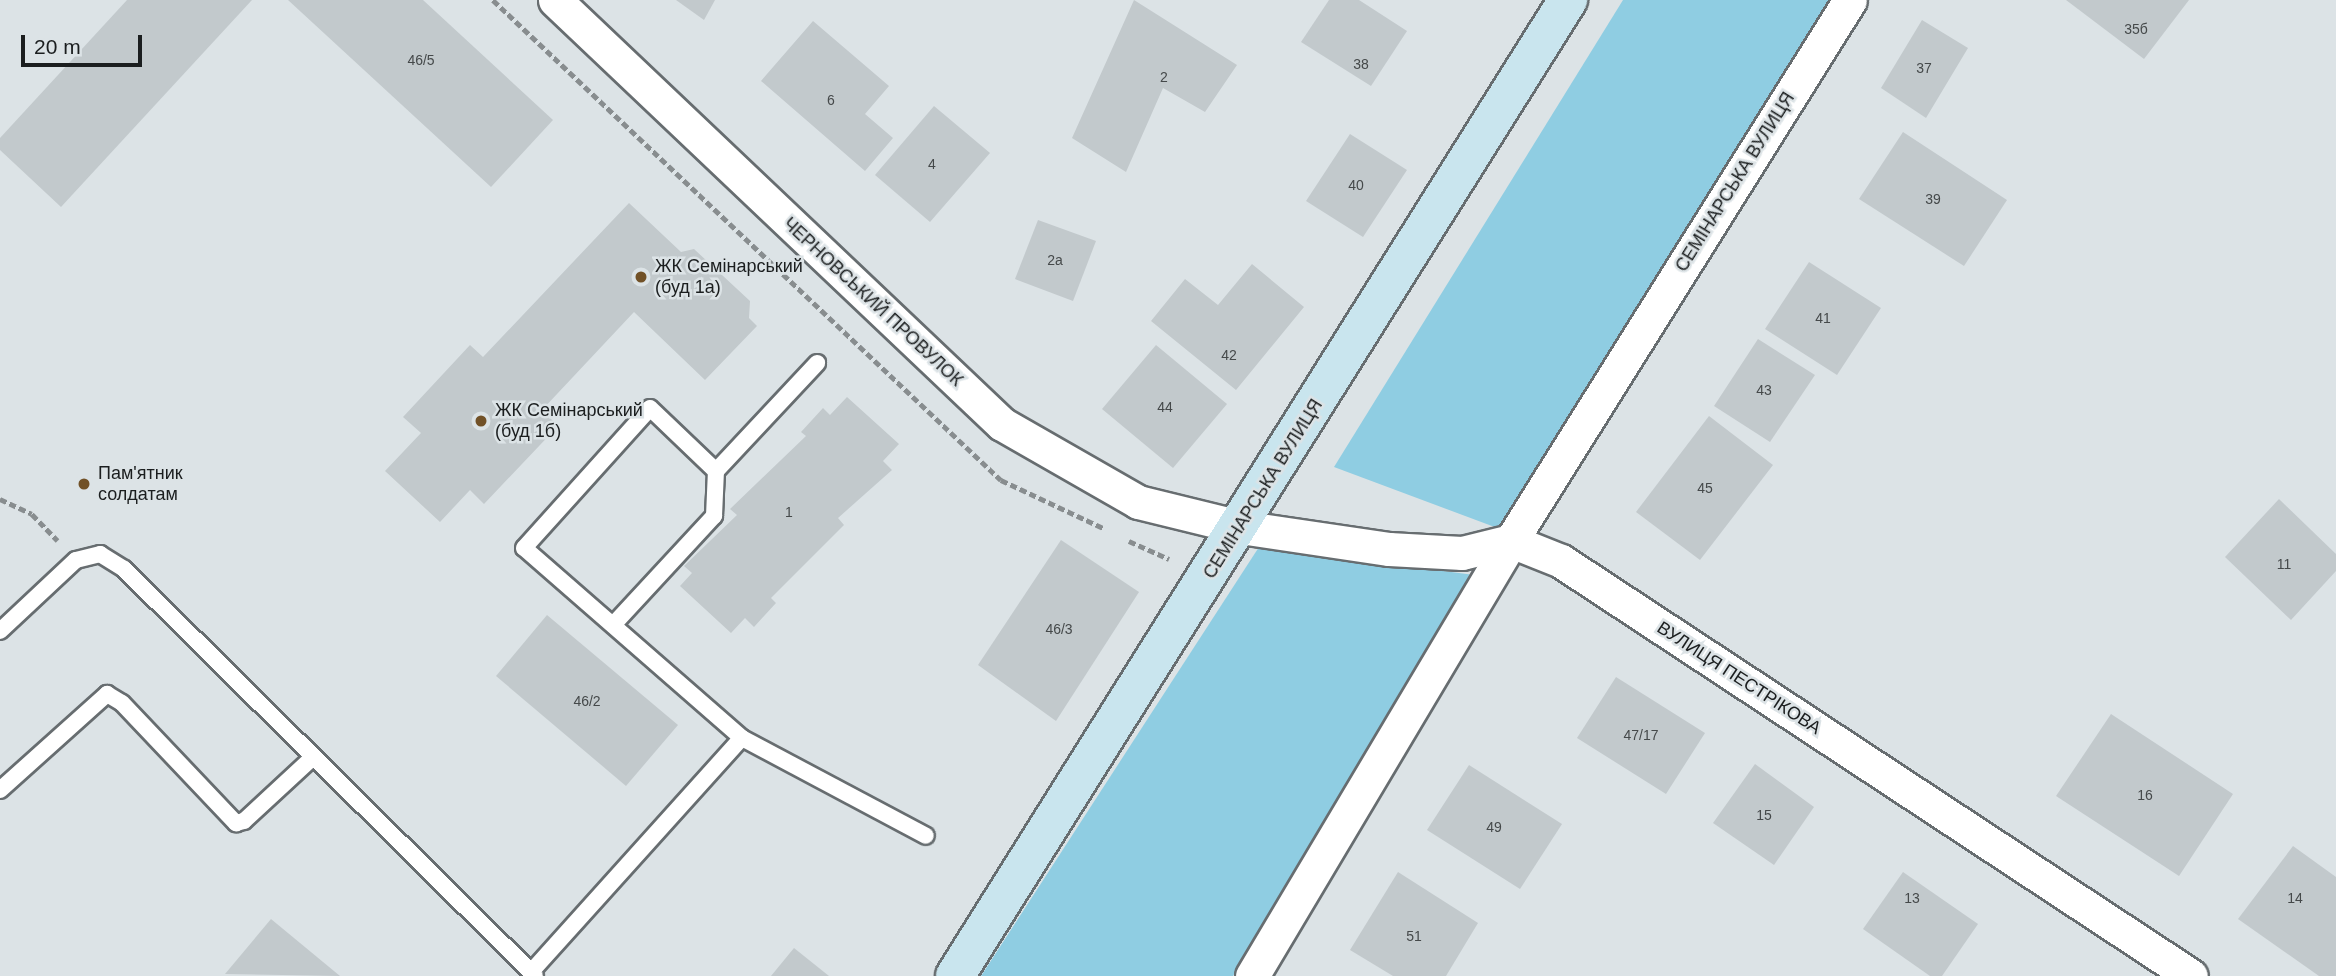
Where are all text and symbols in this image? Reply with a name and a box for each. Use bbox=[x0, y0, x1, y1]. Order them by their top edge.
scale bar bbox=[24, 21, 145, 65]
house number: 35б bbox=[2124, 21, 2148, 37]
text: 20 m bbox=[34, 35, 81, 58]
house number: 46/5 bbox=[407, 52, 435, 68]
house number: 38 bbox=[1353, 56, 1369, 72]
house number: 37 bbox=[1916, 60, 1932, 76]
house number: 2 bbox=[1160, 69, 1168, 85]
street label: СЕМІНАРСЬКА ВУЛИЦЯ bbox=[1671, 88, 1799, 276]
house number: 6 bbox=[827, 92, 835, 108]
house number: 4 bbox=[928, 156, 936, 172]
house number: 40 bbox=[1348, 177, 1364, 193]
house number: 39 bbox=[1925, 191, 1941, 207]
street label: ЧЕРНОВСЬКИЙ ПРОВУЛОК bbox=[779, 213, 967, 391]
house number: 2а bbox=[1047, 252, 1063, 268]
place label: ЖК Семінарський (буд 1а) bbox=[655, 256, 803, 298]
marker: ЖК Семінарський (буд 1а) bbox=[633, 269, 649, 285]
house number: 41 bbox=[1815, 310, 1831, 326]
house number: 42 bbox=[1221, 347, 1237, 363]
house number: 43 bbox=[1756, 382, 1772, 398]
street label: СЕМІНАРСЬКА ВУЛИЦЯ bbox=[1199, 395, 1327, 583]
house number: 44 bbox=[1157, 399, 1173, 415]
place label: ЖК Семінарський (буд 1б) bbox=[495, 400, 643, 442]
marker: ЖК Семінарський (буд 1б) bbox=[473, 413, 489, 429]
place label: Пам'ятник солдатам bbox=[98, 463, 183, 505]
marker: Пам'ятник солдатам bbox=[76, 476, 92, 492]
house number: 45 bbox=[1697, 480, 1713, 496]
house number: 1 bbox=[785, 504, 793, 520]
house number: 11 bbox=[2277, 556, 2291, 572]
street label: ВУЛИЦЯ ПЕСТРІКОВА bbox=[1653, 617, 1825, 739]
house number: 46/3 bbox=[1045, 621, 1073, 637]
house number: 46/2 bbox=[573, 693, 601, 709]
house number: 47/17 bbox=[1623, 727, 1659, 743]
house number: 16 bbox=[2137, 787, 2153, 803]
house number: 15 bbox=[1756, 807, 1772, 823]
house number: 49 bbox=[1486, 819, 1502, 835]
house number: 13 bbox=[1904, 890, 1920, 906]
house number: 14 bbox=[2287, 890, 2303, 906]
house number: 51 bbox=[1406, 928, 1422, 944]

